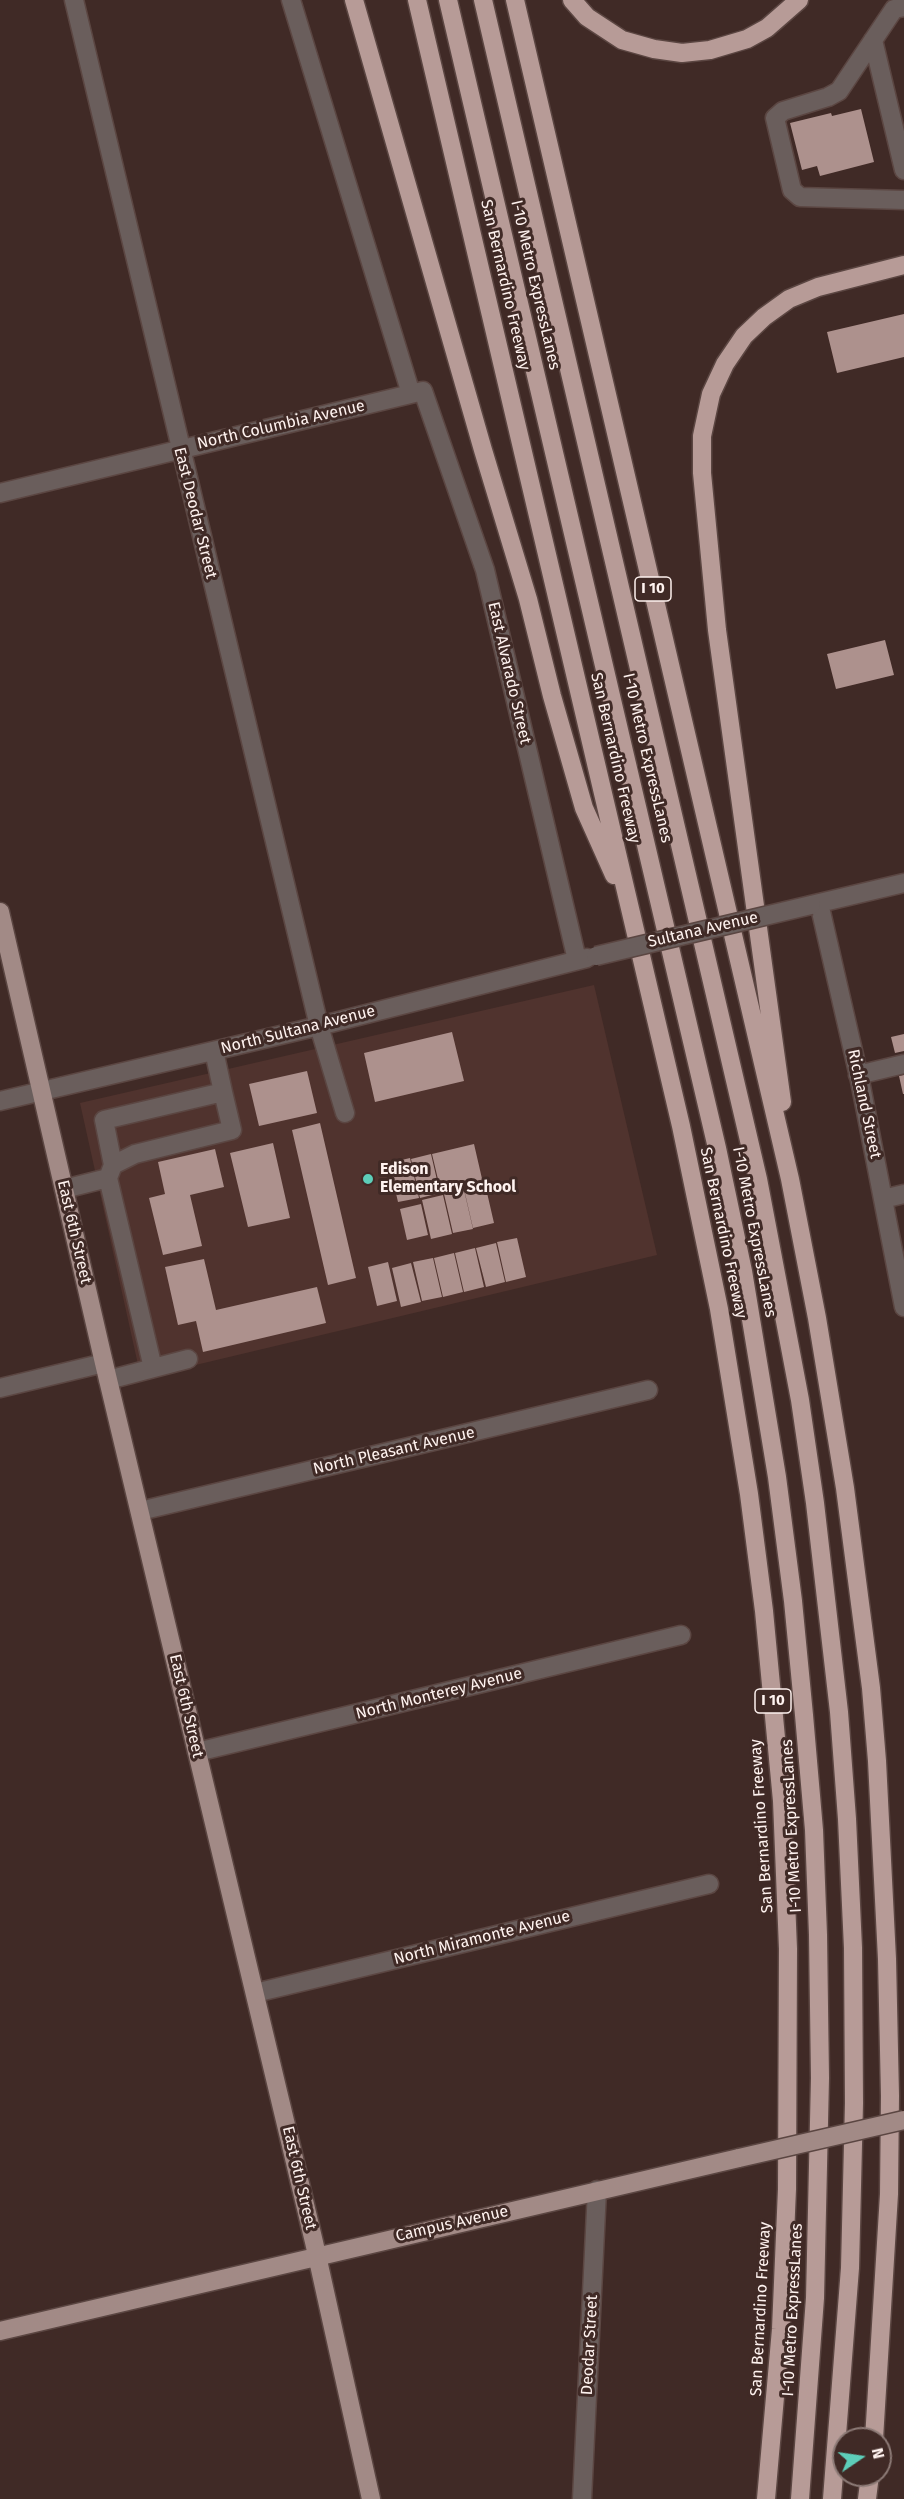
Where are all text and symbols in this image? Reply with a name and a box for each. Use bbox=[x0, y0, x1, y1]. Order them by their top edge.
street label: San Bernardino Freeway bbox=[476, 198, 534, 372]
street label: I-10 Metro ExpressLanes bbox=[506, 198, 564, 372]
street label: North Columbia Avenue bbox=[195, 396, 367, 454]
street label: East Deodar Street bbox=[169, 445, 221, 581]
road number: I 10 bbox=[635, 577, 671, 601]
street label: East Alvarado Street bbox=[483, 600, 535, 746]
street label: San Bernardino Freeway bbox=[586, 671, 644, 845]
street label: I-10 Metro ExpressLanes bbox=[618, 671, 676, 845]
street label: Sultana Avenue bbox=[646, 908, 760, 952]
street label: North Sultana Avenue bbox=[219, 1002, 377, 1058]
street label: Richland Street bbox=[843, 1048, 885, 1160]
street label: I-10 Metro ExpressLanes bbox=[728, 1145, 780, 1319]
street label: San Bernardino Freeway bbox=[695, 1146, 751, 1320]
place label: Edison Elementary School bbox=[380, 1160, 516, 1198]
marker: Edison Elementary School bbox=[361, 1172, 375, 1186]
street label: East 6th Street bbox=[53, 1178, 95, 1286]
street label: North Pleasant Avenue bbox=[311, 1423, 477, 1479]
street label: East 6th Street bbox=[165, 1652, 207, 1760]
street label: North Monterey Avenue bbox=[354, 1664, 524, 1724]
road number: I 10 bbox=[755, 1689, 791, 1713]
street label: San Bernardino Freeway bbox=[746, 1738, 778, 1914]
street label: I-10 Metro ExpressLanes bbox=[778, 1739, 806, 1913]
street label: North Miramonte Avenue bbox=[392, 1907, 572, 1969]
street label: East 6th Street bbox=[278, 2124, 320, 2232]
street label: Campus Avenue bbox=[394, 2202, 510, 2246]
street label: San Bernardino Freeway bbox=[747, 2221, 775, 2397]
street label: I-10 Metro ExpressLanes bbox=[779, 2223, 807, 2397]
street label: Deodar Street bbox=[578, 2294, 602, 2396]
north arrow bbox=[832, 2427, 892, 2487]
text: N bbox=[868, 2446, 889, 2461]

